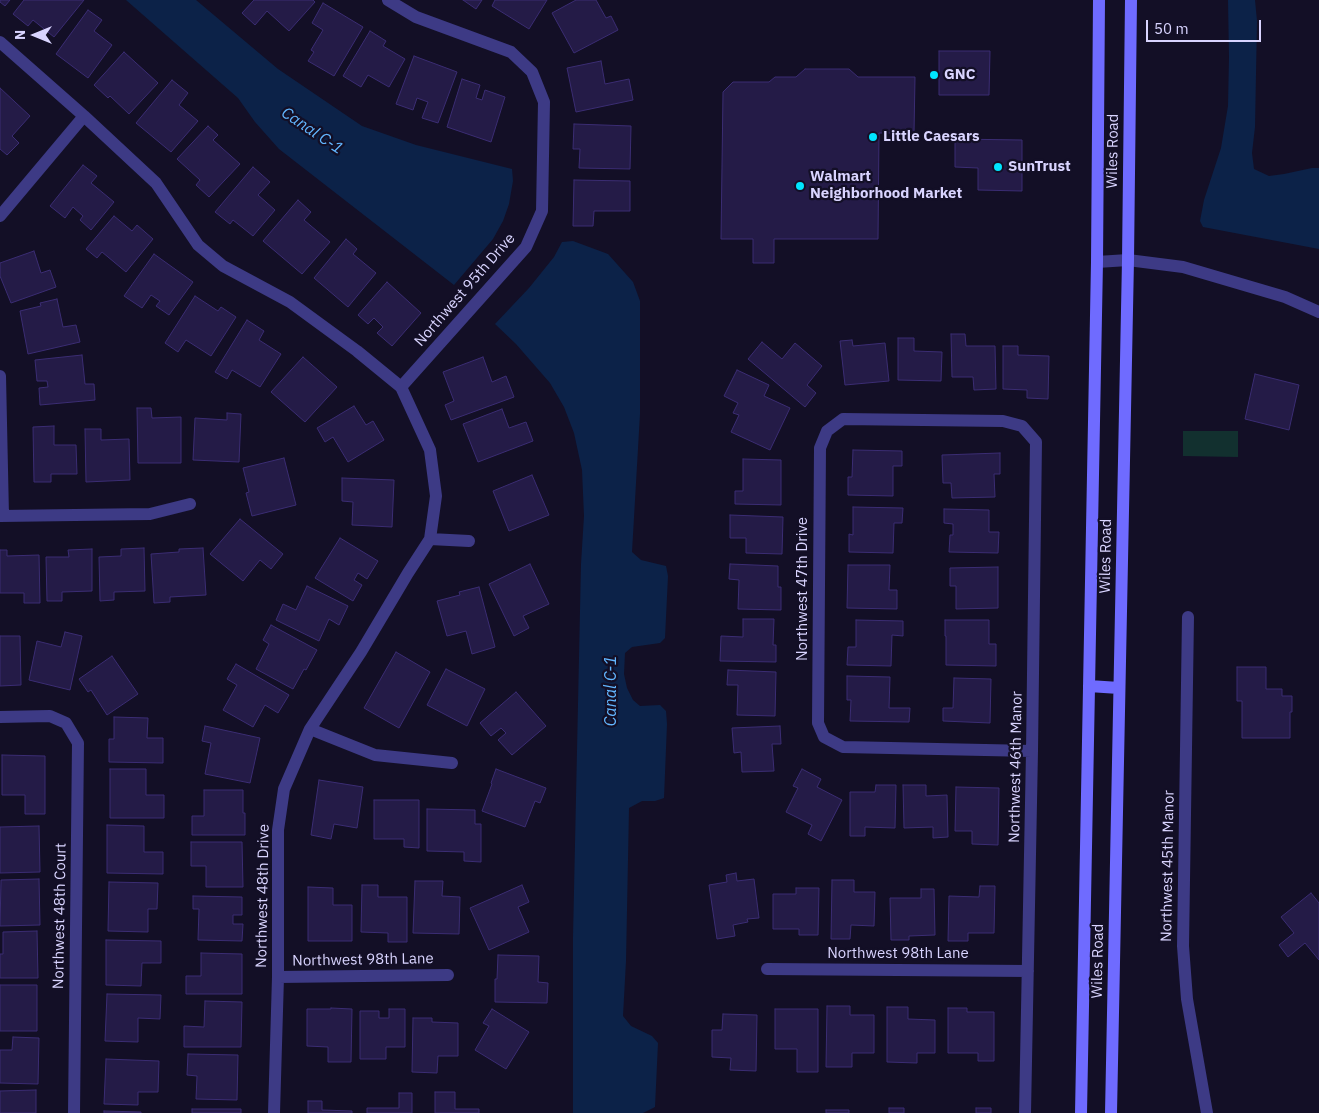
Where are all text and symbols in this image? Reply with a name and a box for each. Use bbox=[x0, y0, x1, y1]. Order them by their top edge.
north arrow bbox=[10, 10, 60, 60]
scale bar bbox=[1149, 10, 1264, 42]
text: 50 m bbox=[1154, 19, 1189, 38]
text: N bbox=[11, 30, 29, 40]
place label: GNC bbox=[944, 66, 975, 84]
marker: GNC bbox=[928, 69, 940, 81]
water label: Canal C-1 bbox=[278, 103, 346, 159]
street label: Wiles Road bbox=[1103, 113, 1123, 189]
place label: Little Caesars bbox=[883, 128, 980, 146]
marker: Little Caesars bbox=[867, 131, 879, 143]
place label: SunTrust bbox=[1008, 158, 1071, 176]
marker: SunTrust bbox=[992, 161, 1004, 173]
place label: Walmart Neighborhood Market bbox=[810, 168, 962, 203]
marker: Walmart Neighborhood Market bbox=[794, 180, 806, 192]
street label: Northwest 95th Drive bbox=[411, 230, 519, 350]
street label: Northwest 47th Drive bbox=[794, 517, 812, 661]
street label: Wiles Road bbox=[1096, 518, 1116, 594]
water label: Canal C-1 bbox=[601, 656, 621, 726]
street label: Northwest 46th Manor bbox=[1006, 691, 1026, 843]
street label: Northwest 45th Manor bbox=[1158, 790, 1178, 942]
street label: Northwest 48th Drive bbox=[253, 824, 273, 968]
street label: Northwest 48th Court bbox=[50, 843, 70, 989]
street label: Wiles Road bbox=[1088, 923, 1108, 999]
street label: Northwest 98th Lane bbox=[827, 945, 969, 963]
street label: Northwest 98th Lane bbox=[292, 950, 434, 970]

